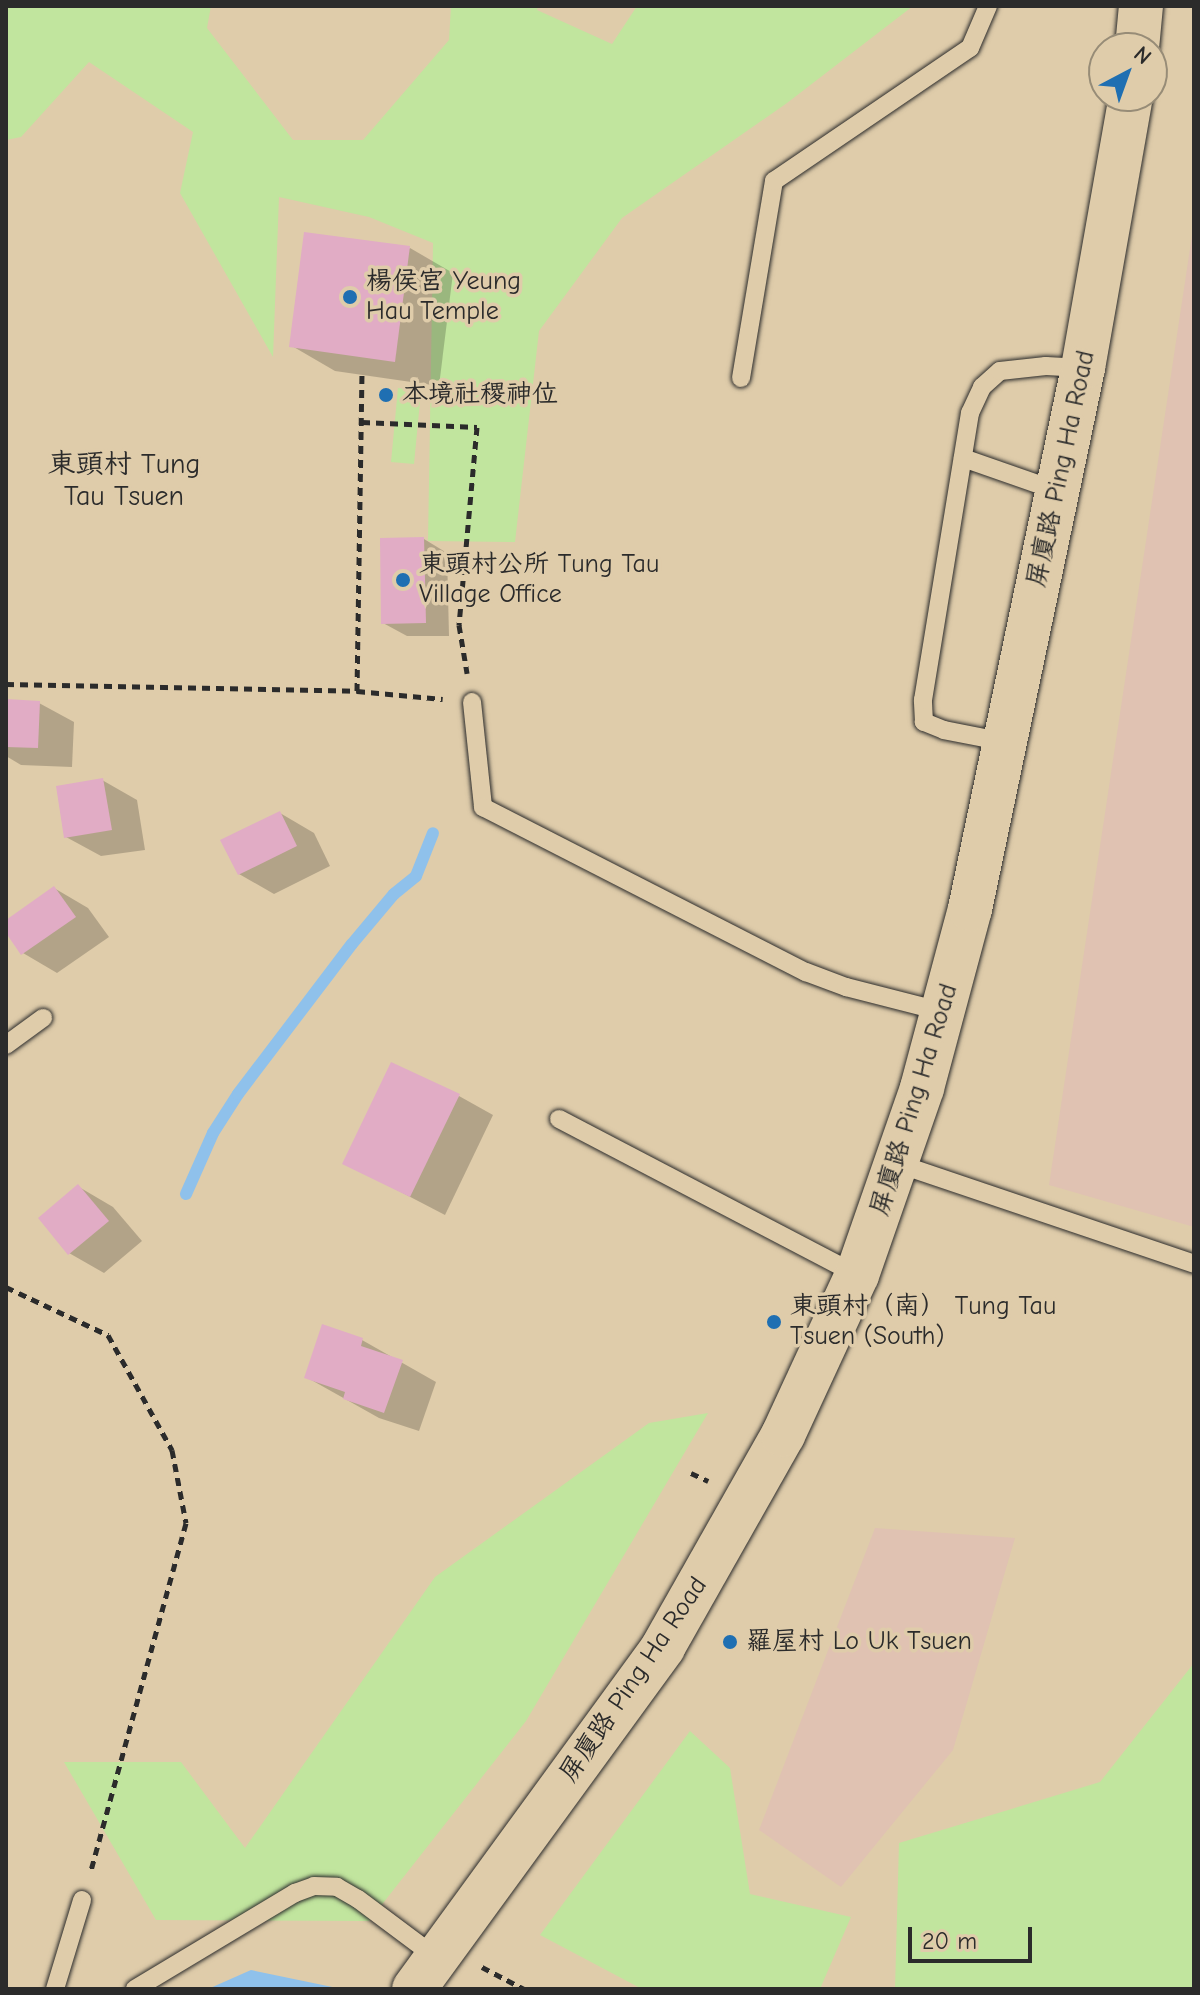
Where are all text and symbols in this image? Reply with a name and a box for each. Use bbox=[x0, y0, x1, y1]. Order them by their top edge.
north arrow bbox=[1088, 32, 1168, 112]
text: N bbox=[1128, 41, 1156, 70]
place label: 楊侯宮 Yeung Hau Temple bbox=[366, 266, 521, 328]
marker: 楊侯宮 Yeung Hau Temple bbox=[341, 288, 359, 306]
street label: 屏廈路 Ping Ha Road bbox=[1022, 348, 1102, 590]
place label: 本境社稷神位 bbox=[402, 379, 558, 411]
marker: 本境社稷神位 bbox=[377, 386, 395, 404]
district label: 東頭村 Tung Tau Tsuen bbox=[48, 447, 200, 513]
place label: 東頭村公所 Tung Tau Village Office bbox=[419, 549, 659, 610]
marker: 東頭村公所 Tung Tau Village Office bbox=[394, 571, 412, 589]
street label: 屏廈路 Ping Ha Road bbox=[865, 980, 965, 1220]
place label: 東頭村（南） Tung Tau Tsuen (South) bbox=[790, 1291, 1056, 1352]
marker: 東頭村（南） Tung Tau Tsuen (South) bbox=[765, 1313, 783, 1331]
street label: 屏廈路 Ping Ha Road bbox=[554, 1571, 714, 1789]
place label: 羅屋村 Lo Uk Tsuen bbox=[746, 1626, 972, 1658]
marker: 羅屋村 Lo Uk Tsuen bbox=[721, 1633, 739, 1651]
scale bar bbox=[912, 1911, 1036, 1961]
text: 20 m bbox=[922, 1927, 977, 1955]

